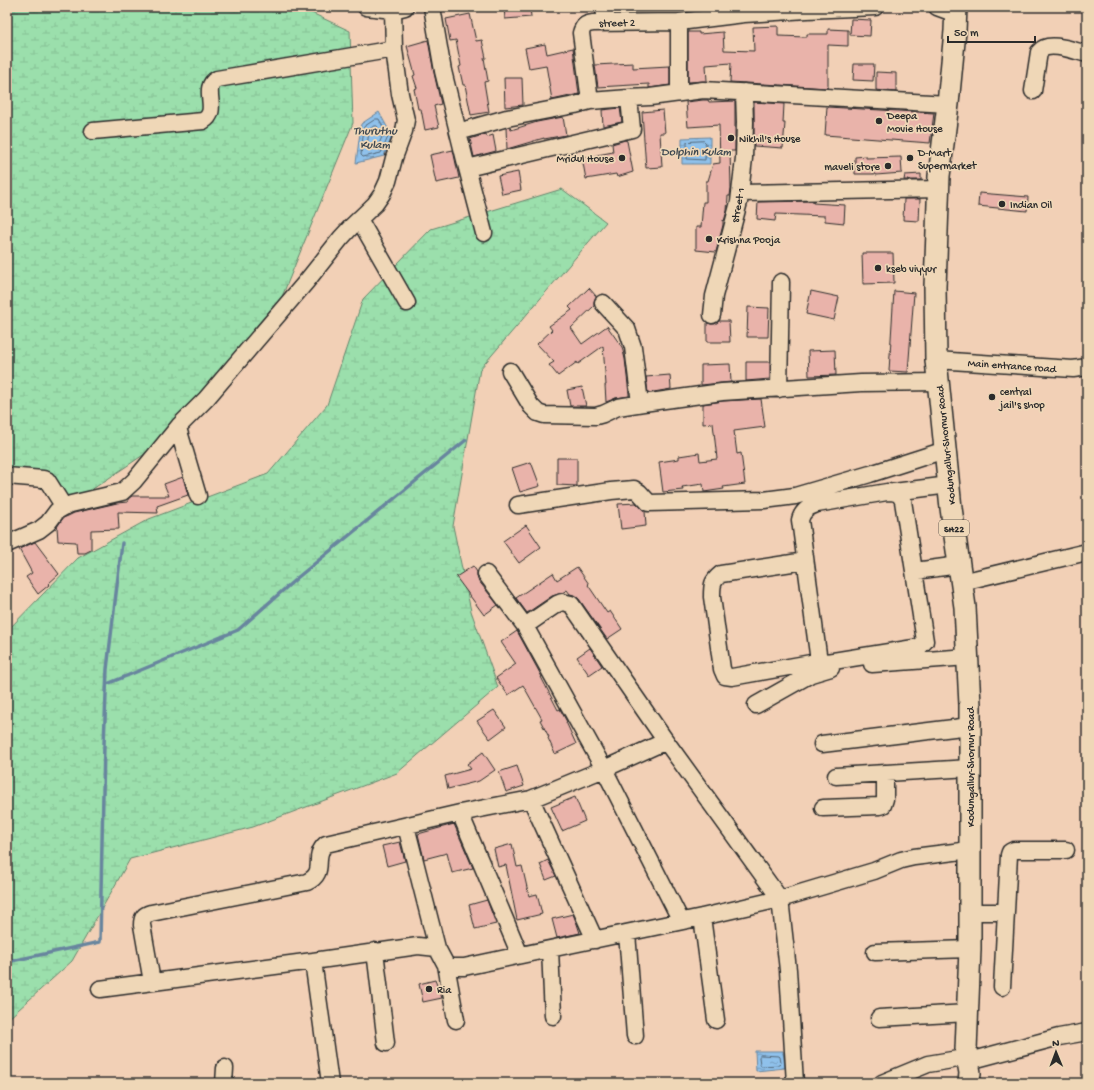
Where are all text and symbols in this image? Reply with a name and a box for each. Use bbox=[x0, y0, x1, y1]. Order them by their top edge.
street label: street 2 bbox=[599, 18, 636, 30]
scale bar bbox=[948, 18, 1035, 44]
text: 50 m bbox=[954, 27, 979, 41]
place label: Deepa Movie House bbox=[886, 111, 943, 136]
marker: Deepa Movie House bbox=[874, 116, 884, 126]
water label: Thuruthu Kulam bbox=[353, 125, 398, 153]
marker: Nikhil's House bbox=[726, 133, 736, 143]
place label: Nikhil's House bbox=[739, 134, 801, 146]
water label: Dolphin Kulam bbox=[661, 146, 732, 160]
place label: D-Mart Supermarket bbox=[917, 148, 978, 173]
marker: Mridul House bbox=[617, 153, 627, 163]
marker: D-Mart Supermarket bbox=[905, 153, 915, 163]
place label: Mridul House bbox=[557, 154, 614, 166]
marker: maveli store bbox=[883, 161, 893, 171]
place label: maveli store bbox=[824, 162, 880, 174]
street label: street 1 bbox=[730, 187, 748, 224]
marker: Indian Oil bbox=[997, 199, 1007, 209]
place label: Indian Oil bbox=[1010, 200, 1053, 212]
marker: Krishna Pooja bbox=[704, 234, 714, 244]
place label: Krishna Pooja bbox=[717, 235, 781, 247]
marker: kseb viyyur bbox=[873, 263, 883, 273]
place label: kseb viyyur bbox=[886, 264, 937, 276]
street label: Main entrance road bbox=[967, 358, 1058, 376]
street label: Kodungallur-Shornur Road bbox=[935, 383, 959, 505]
place label: central jail's shop bbox=[998, 387, 1045, 412]
marker: central jail's shop bbox=[987, 392, 997, 402]
road number: SH22 bbox=[939, 520, 969, 536]
street label: Kodungallur-Shornur Road bbox=[966, 706, 978, 827]
marker: Ria bbox=[424, 984, 434, 994]
place label: Ria bbox=[437, 985, 452, 997]
north arrow bbox=[1036, 1032, 1076, 1072]
text: N bbox=[1052, 1038, 1060, 1050]

